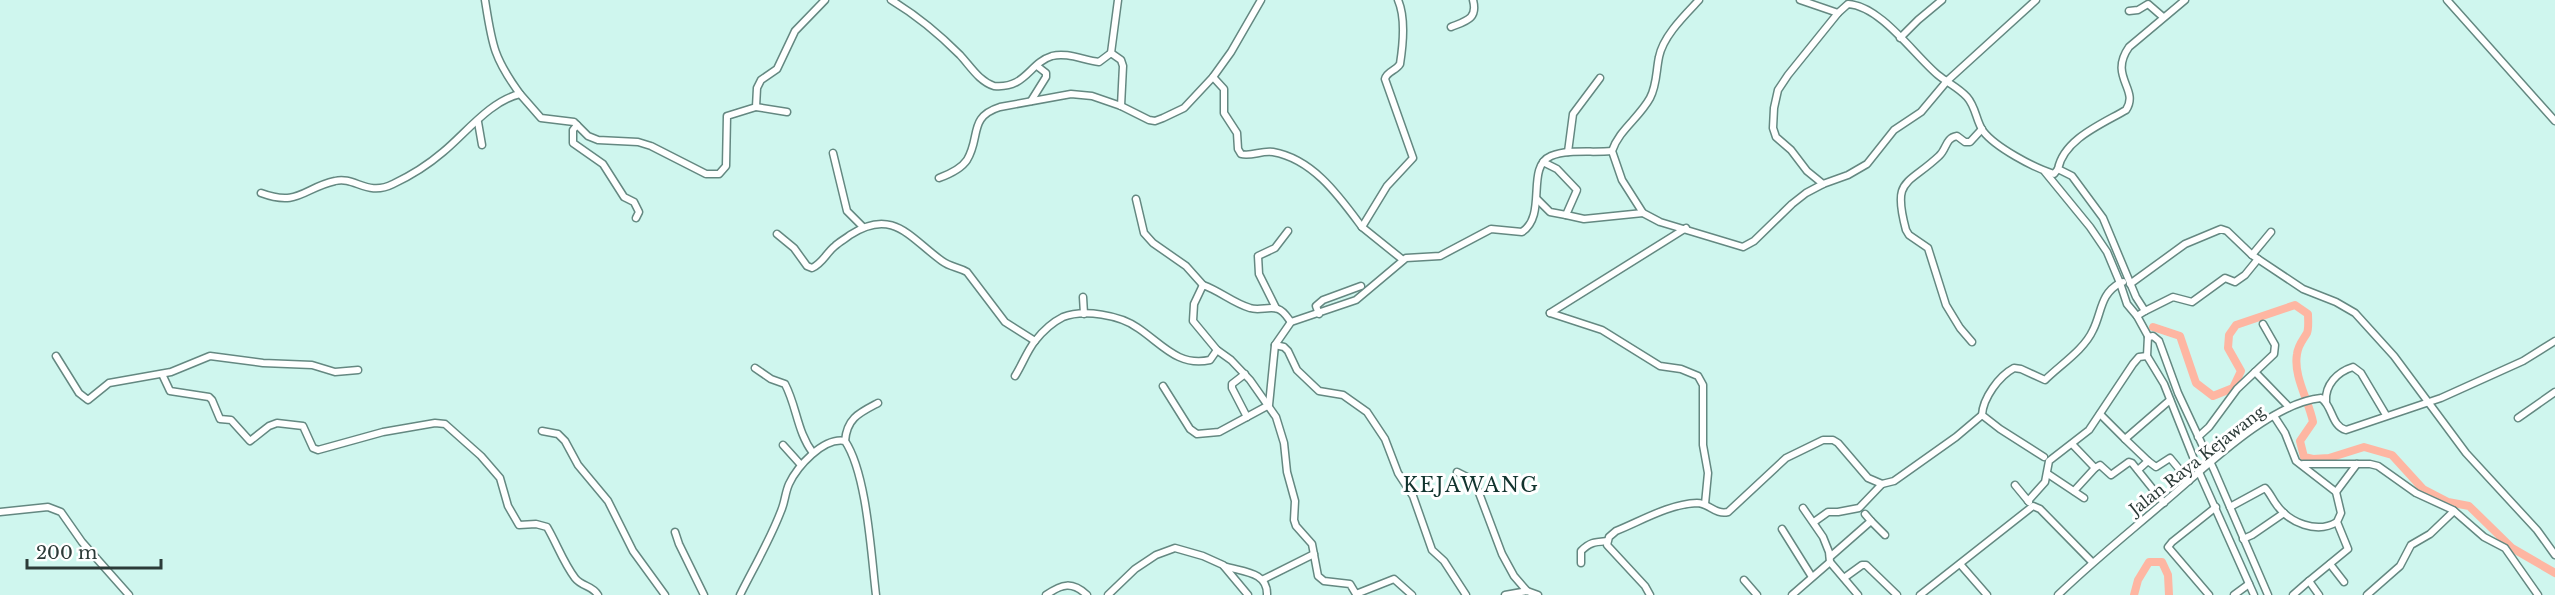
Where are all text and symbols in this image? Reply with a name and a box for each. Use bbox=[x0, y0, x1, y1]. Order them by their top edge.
street label: Jalan Raya Kejawang bbox=[2124, 401, 2269, 520]
district label: KEJAWANG bbox=[1403, 473, 1539, 497]
scale bar bbox=[27, 532, 160, 570]
text: 200 m bbox=[36, 542, 97, 564]

